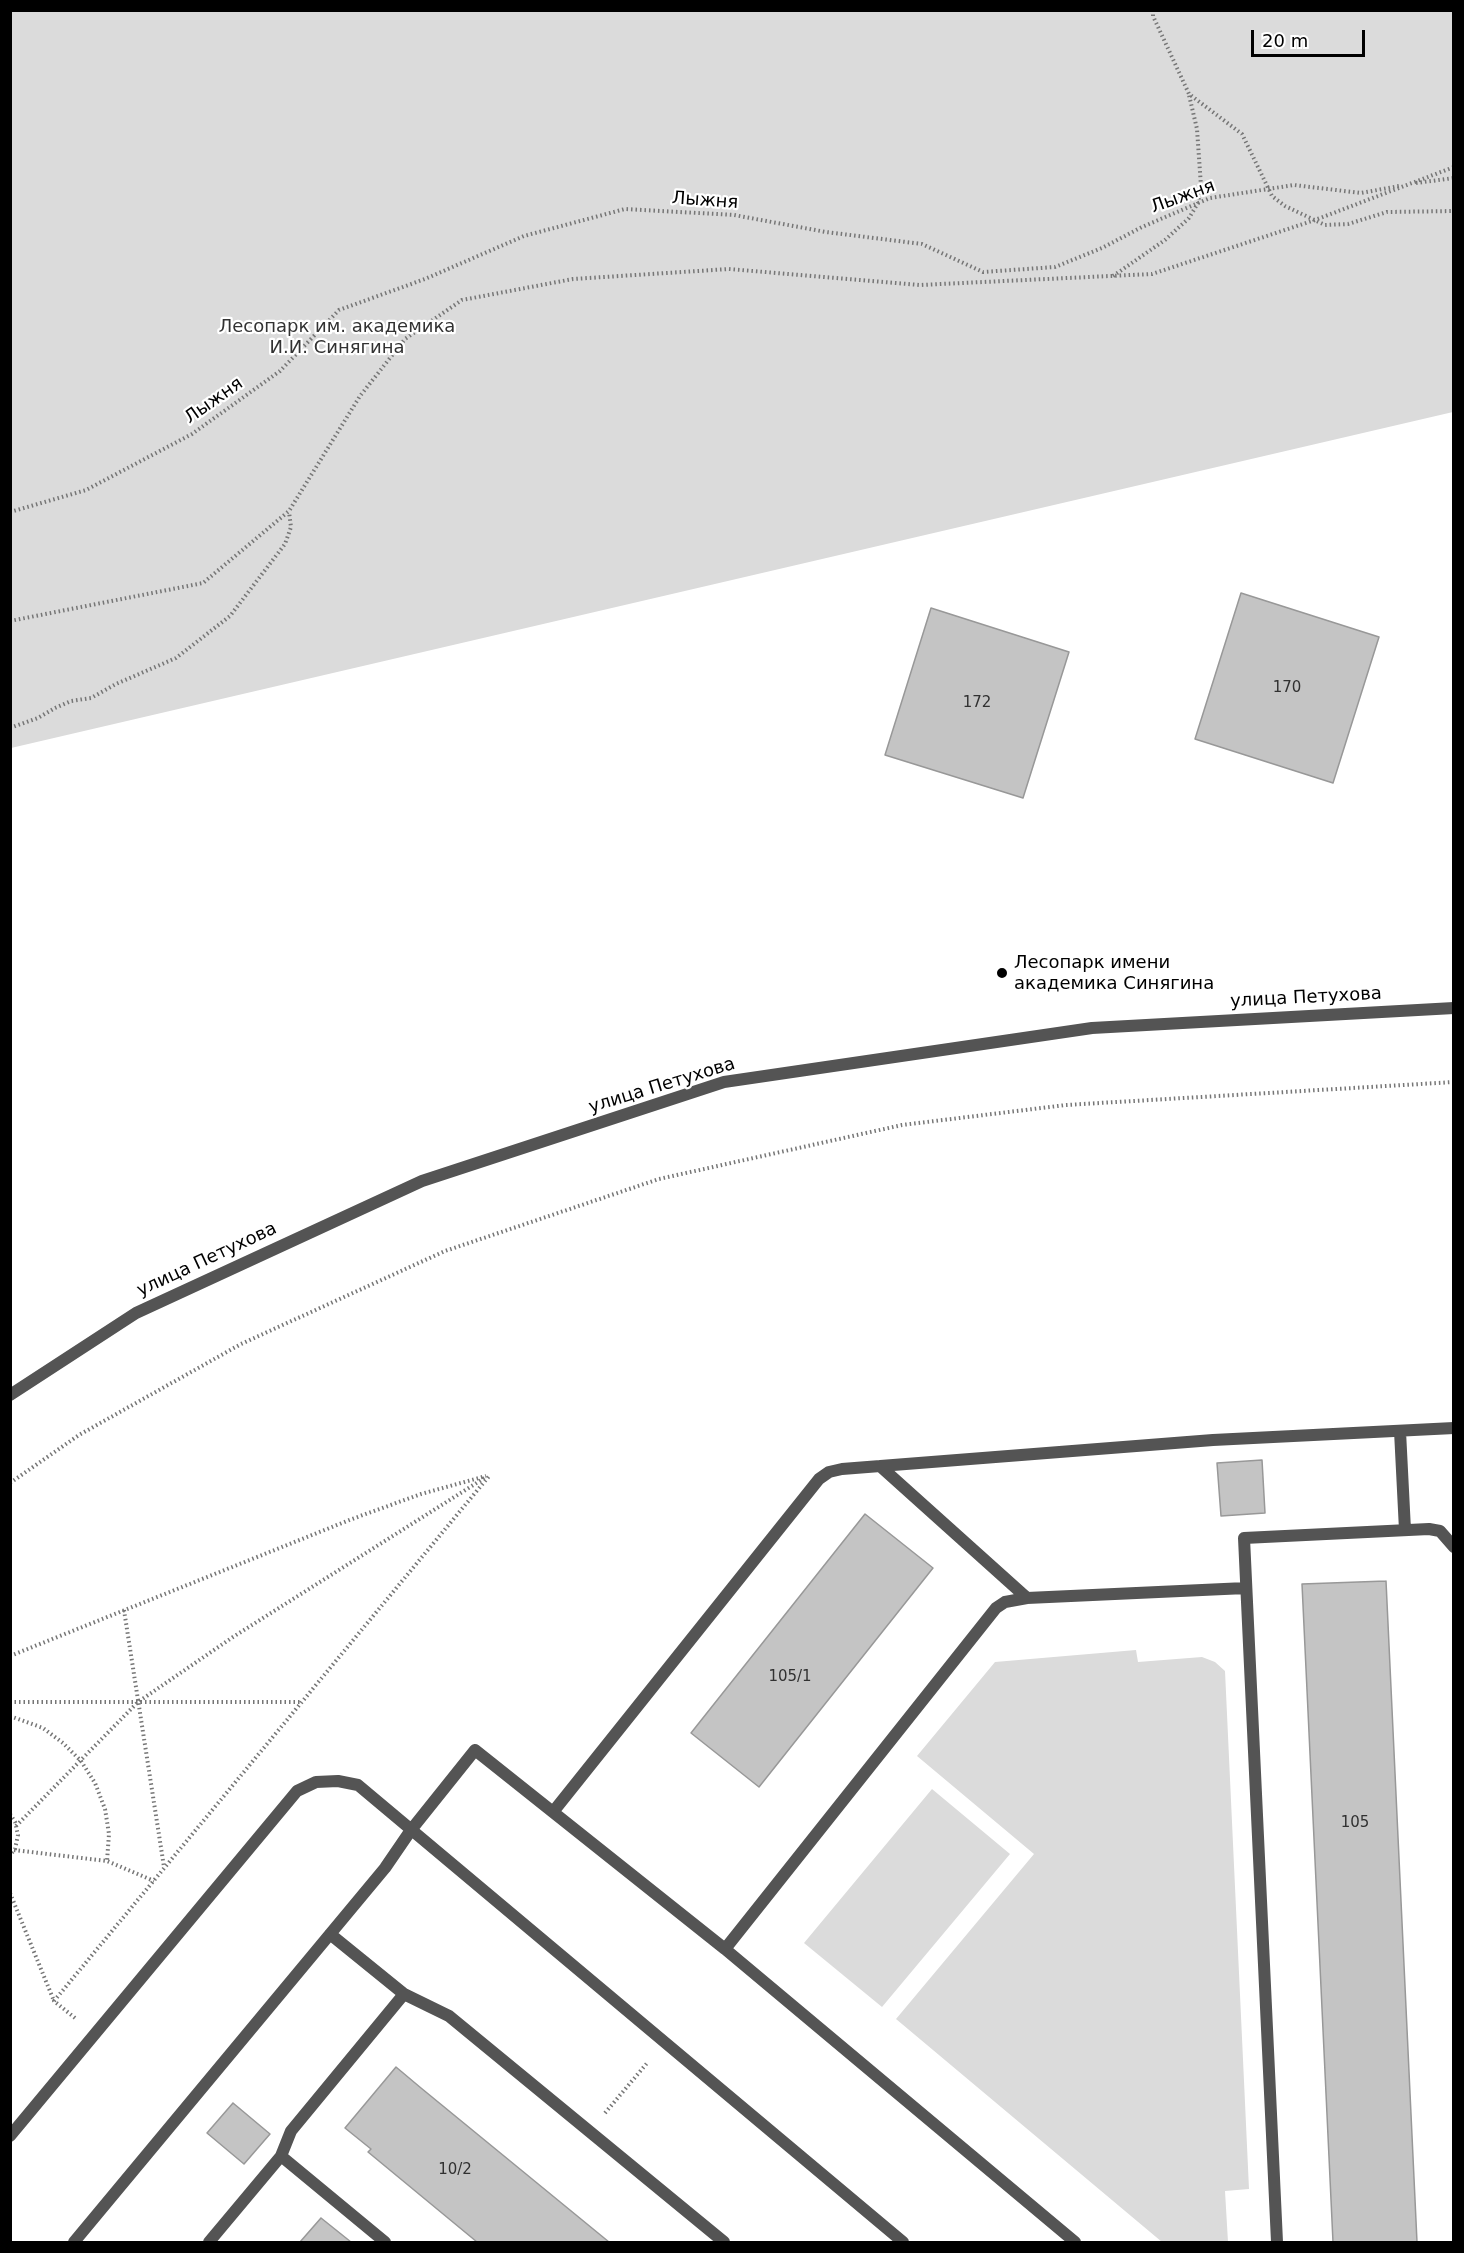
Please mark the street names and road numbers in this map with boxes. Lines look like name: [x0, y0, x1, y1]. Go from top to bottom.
street label: Лыжня: [1148, 175, 1218, 219]
street label: Лыжня: [671, 188, 739, 214]
street label: Лыжня: [181, 373, 247, 429]
street label: улица Петухова: [1230, 983, 1382, 1013]
street label: улица Петухова: [586, 1053, 738, 1119]
street label: улица Петухова: [134, 1218, 280, 1302]

